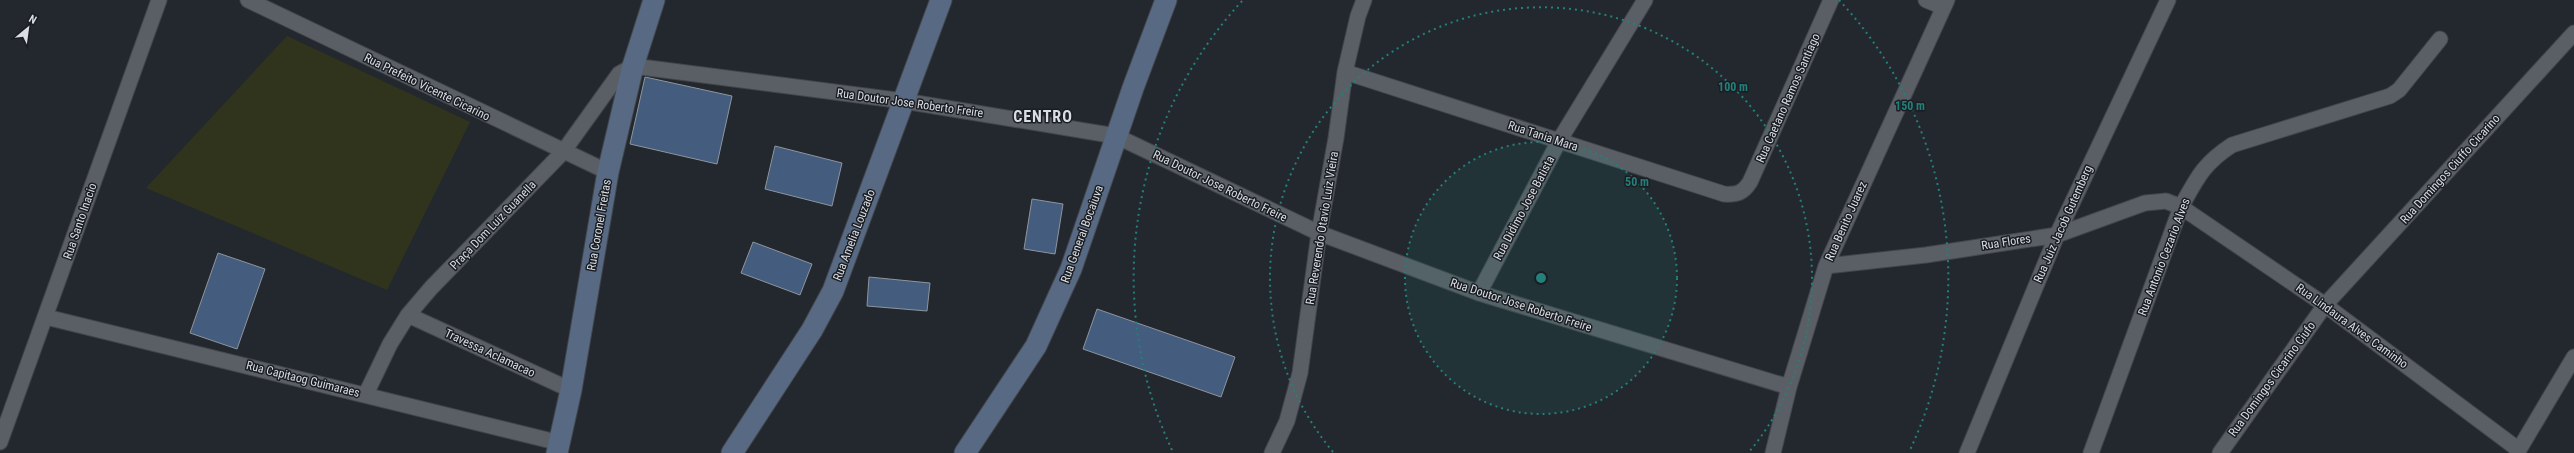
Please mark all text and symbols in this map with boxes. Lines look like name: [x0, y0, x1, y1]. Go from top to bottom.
north arrow: [8, 8, 48, 48]
text: N: [27, 12, 39, 27]
street label: Rua Caetano Ramos Santiago: [1753, 31, 1823, 165]
street label: Rua Prefeito Vicente Cicarino: [362, 50, 492, 124]
text: 100 m: [1718, 80, 1748, 94]
street label: Rua Doutor Jose Roberto Freire: [836, 86, 984, 120]
text: 150 m: [1895, 99, 1925, 113]
district label: CENTRO: [1013, 107, 1073, 126]
street label: Rua Domingos Ciuffo Cicarino: [2397, 112, 2503, 226]
street label: Rua Tania Mara: [1506, 118, 1580, 154]
street label: Rua Doutor Jose Roberto Freire: [1151, 147, 1290, 225]
street label: Rua Reverendo Otavio Luiz Vieira: [1303, 150, 1341, 306]
street label: Rua Didimo Jose Batista: [1491, 153, 1557, 262]
street label: Rua Juiz Jacob Gutemberg: [2031, 163, 2095, 285]
text: 50 m: [1625, 175, 1649, 189]
street label: Praça Dom Luiz Guanella: [447, 178, 539, 272]
street label: Rua Coronel Freitas: [584, 178, 614, 272]
street label: Rua Benito Juarez: [1822, 179, 1870, 263]
street label: Rua Santo Inacio: [60, 181, 100, 261]
street label: Rua General Bocaiuva: [1058, 183, 1106, 285]
street label: Rua Amelia Louzado: [830, 187, 878, 283]
street label: Rua Antonio Cezario Alves: [2135, 196, 2193, 318]
street label: Rua Flores: [1980, 231, 2032, 253]
centre of rings: [1534, 271, 1548, 285]
street label: Rua Doutor Jose Roberto Freire: [1449, 276, 1594, 335]
street label: Rua Lindaura Alves Caminho: [2293, 281, 2411, 371]
street label: Rua Domingos Cicarino Ciufo: [2226, 319, 2318, 439]
street label: Travessa Aclamacao: [443, 326, 537, 380]
street label: Rua Capitaog Guimaraes: [245, 358, 361, 400]

